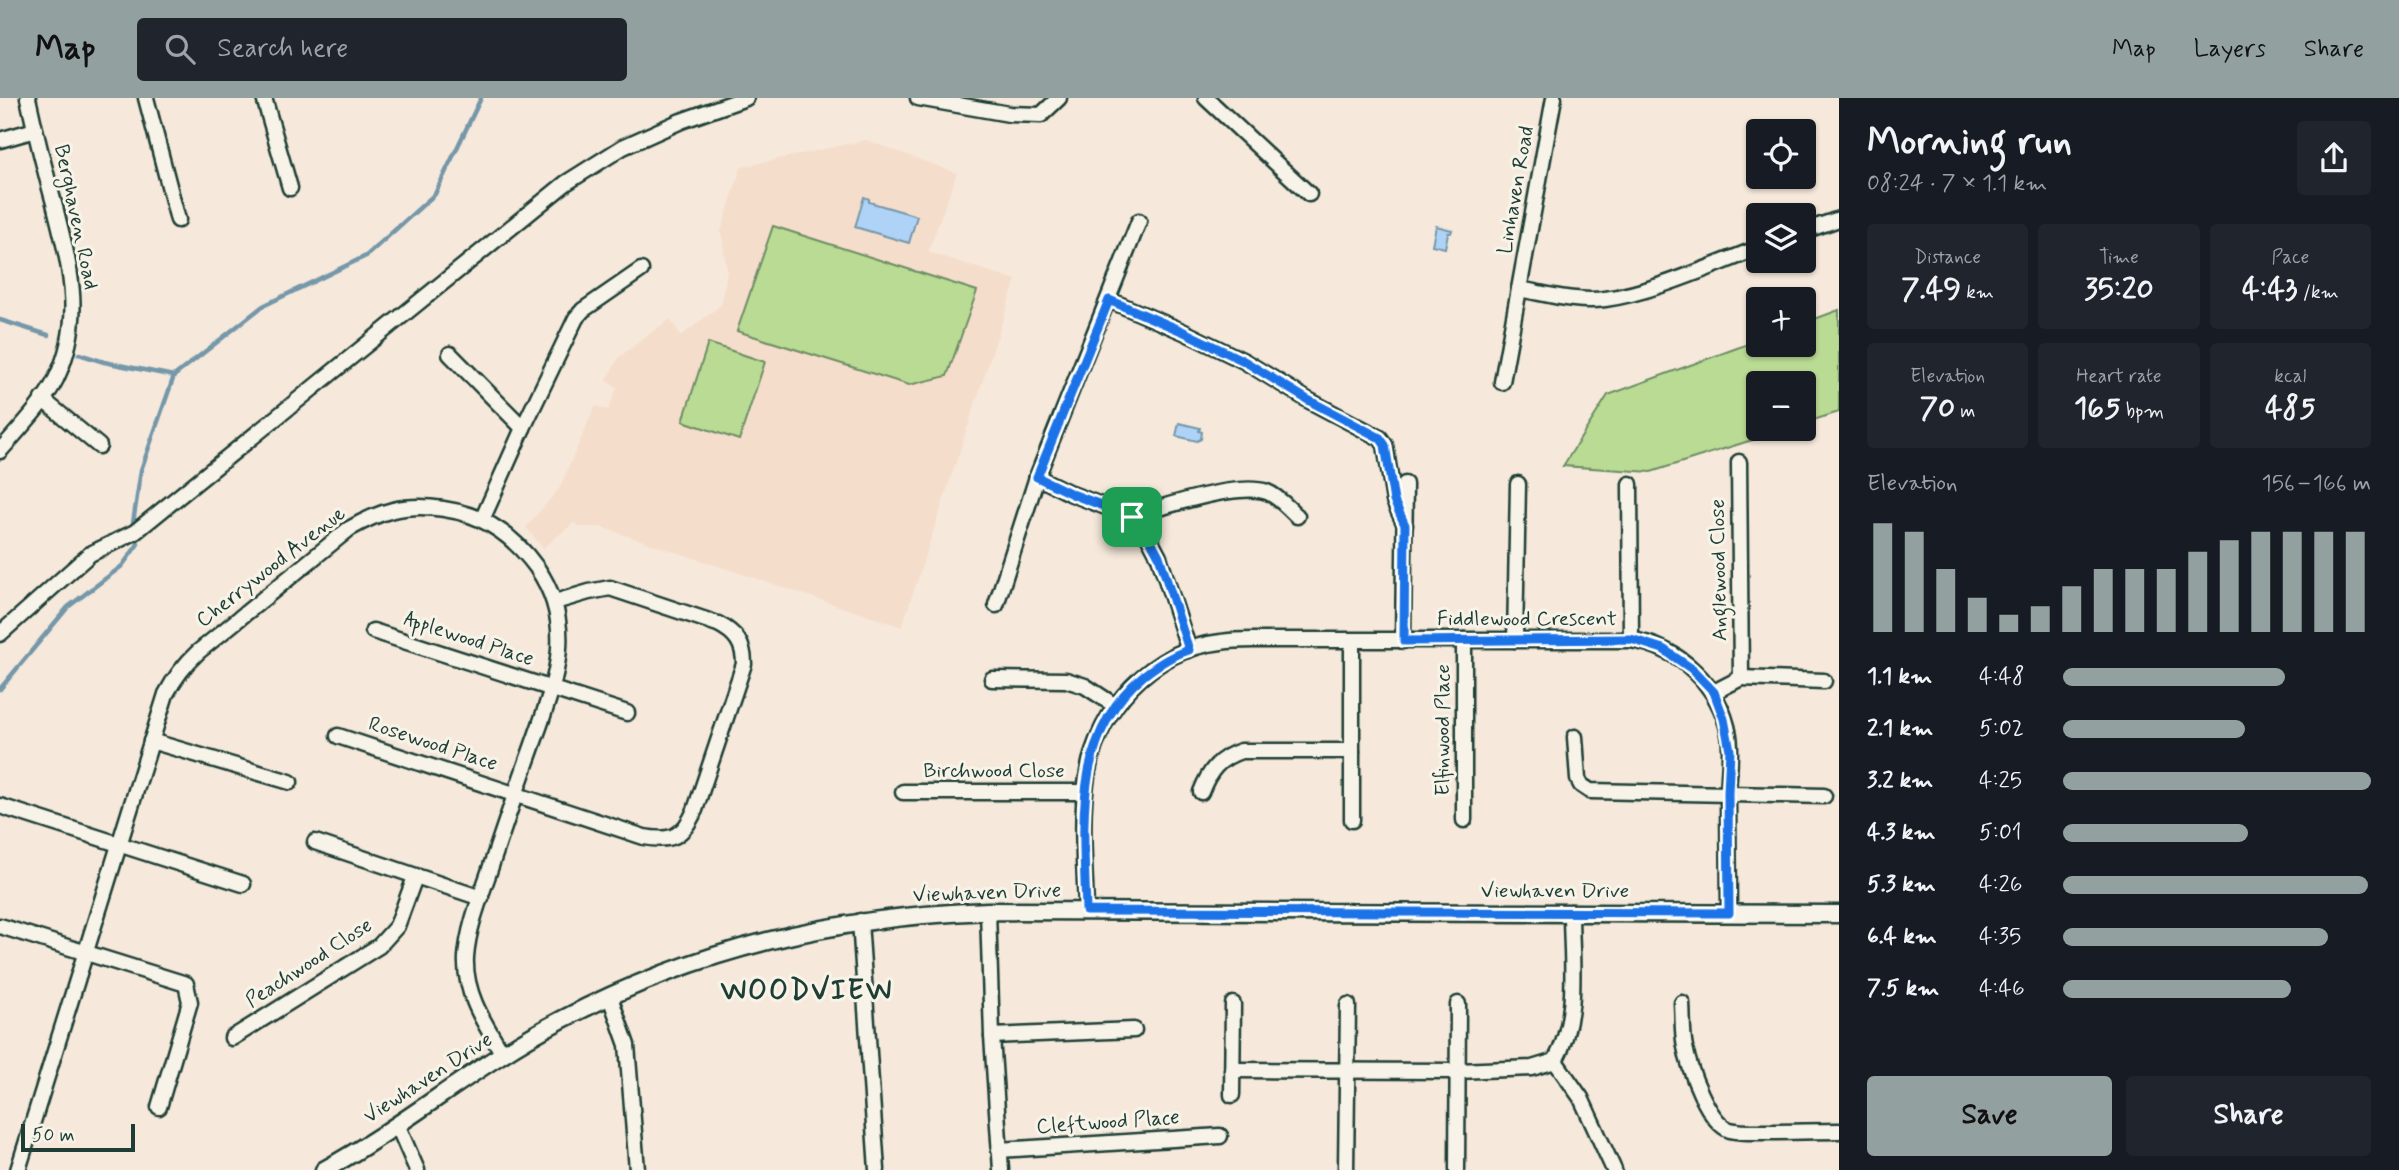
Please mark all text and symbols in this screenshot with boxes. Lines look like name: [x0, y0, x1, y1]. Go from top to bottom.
search box: [137, 18, 627, 81]
text: Map: [35, 27, 95, 71]
icon: search: [161, 30, 199, 68]
text: Search here: [217, 32, 348, 66]
text: Map: [2112, 34, 2156, 65]
text: Layers: [2194, 34, 2266, 65]
text: Share: [2304, 34, 2364, 65]
text: Morning run: [1867, 118, 2072, 167]
map controls: [1746, 119, 1816, 441]
button: locate: [1746, 119, 1816, 189]
button: share: [2297, 121, 2371, 195]
street label: Linhaven Road: [1491, 124, 1541, 256]
street label: Berghaven Road: [46, 142, 105, 292]
text: 08:24 · 7 × 1.1 km: [1867, 169, 2047, 199]
button: layers: [1746, 203, 1816, 273]
text: Distance: [1914, 245, 1981, 270]
text: Time: [2099, 245, 2139, 270]
text: Pace: [2271, 245, 2309, 270]
text: 7.49: [1901, 270, 1961, 309]
text: 35:20: [2084, 270, 2154, 309]
text: 4:43: [2242, 270, 2298, 309]
text: km: [1961, 280, 1994, 305]
text: /km: [2298, 280, 2339, 305]
button: +: [1746, 287, 1816, 357]
text: Elevation: [1910, 364, 1985, 389]
text: Heart rate: [2076, 364, 2162, 389]
text: kcal: [2274, 364, 2306, 389]
button: −: [1746, 371, 1816, 441]
text: 70: [1920, 389, 1955, 428]
text: 165: [2074, 389, 2121, 428]
text: 485: [2265, 389, 2316, 428]
text: m: [1955, 399, 1975, 424]
text: bpm: [2121, 399, 2164, 424]
text: Elevation: [1867, 469, 1958, 499]
text: 156–166 m: [2262, 469, 2371, 499]
pin: [1102, 487, 1162, 547]
icon: arrive: [1113, 498, 1151, 536]
street label: Anglewood Close: [1704, 499, 1736, 641]
street label: Cherrywood Avenue: [191, 500, 352, 634]
street label: Applewood Place: [400, 605, 538, 674]
street label: Fiddlewood Crescent: [1437, 605, 1617, 633]
text: 1.1 km: [1867, 662, 1932, 692]
text: 4:48: [1979, 662, 2025, 692]
street label: Elfinwood Place: [1429, 664, 1457, 796]
street label: Rosewood Place: [365, 710, 501, 778]
text: 2.1 km: [1867, 714, 1933, 744]
text: 5:02: [1979, 714, 2024, 744]
street label: Birchwood Close: [923, 757, 1065, 785]
text: 3.2 km: [1867, 766, 1933, 796]
text: 4:25: [1979, 766, 2022, 796]
text: 4.3 km: [1867, 818, 1935, 848]
text: 5:01: [1979, 818, 2022, 848]
text: 5.3 km: [1867, 870, 1936, 900]
text: 4:26: [1979, 870, 2023, 900]
street label: Viewhaven Drive: [912, 876, 1062, 910]
street label: Viewhaven Drive: [1481, 877, 1629, 905]
street label: Peachwood Close: [240, 911, 378, 1015]
text: 6.4 km: [1867, 922, 1937, 952]
text: 4:35: [1979, 922, 2021, 952]
district label: WOODVIEW: [721, 973, 893, 1010]
text: 7.5 km: [1867, 974, 1939, 1004]
text: 4:46: [1979, 974, 2025, 1004]
street label: Viewhaven Drive: [358, 1026, 498, 1130]
button: Save: [1867, 1076, 2112, 1156]
button: Share: [2126, 1076, 2371, 1156]
street label: Cleftwood Place: [1035, 1103, 1181, 1141]
scale bar: [21, 1121, 135, 1153]
text: 50 m: [32, 1123, 75, 1148]

